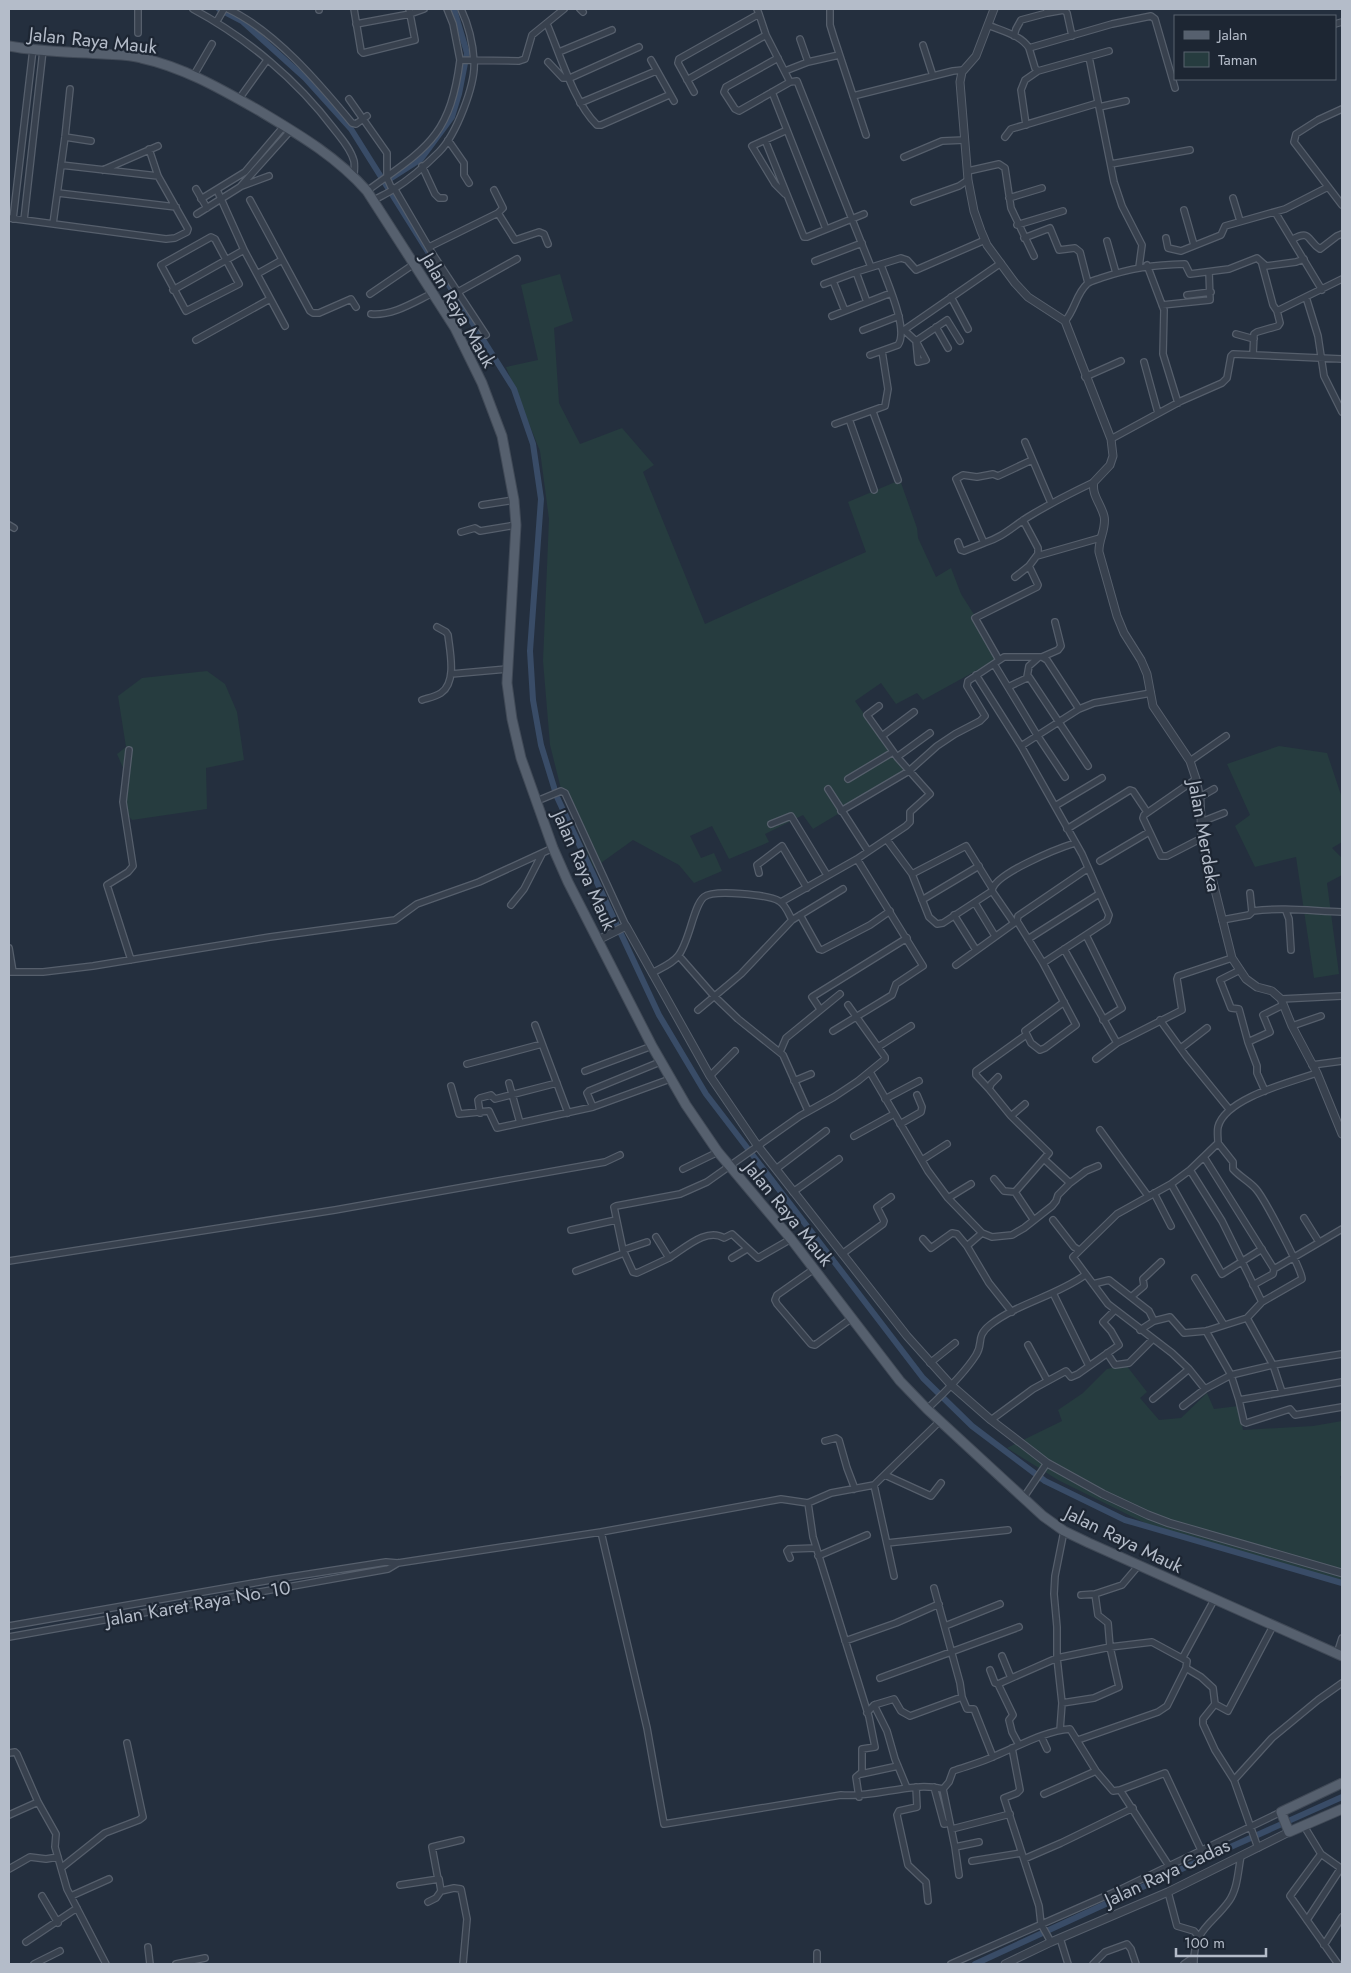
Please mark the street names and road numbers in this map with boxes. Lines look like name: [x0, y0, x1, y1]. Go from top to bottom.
street label: Jalan Raya Mauk: [25, 20, 159, 61]
street label: Jalan Raya Mauk: [413, 245, 503, 373]
street label: Jalan Merdeka: [1181, 775, 1228, 894]
street label: Jalan Raya Mauk: [545, 803, 623, 935]
street label: Jalan Raya Mauk: [736, 1153, 840, 1272]
street label: Jalan Raya Mauk: [1057, 1498, 1188, 1580]
street label: Jalan Karet Raya No. 10: [101, 1574, 293, 1634]
street label: Jalan Raya Cadas: [1097, 1831, 1235, 1915]

